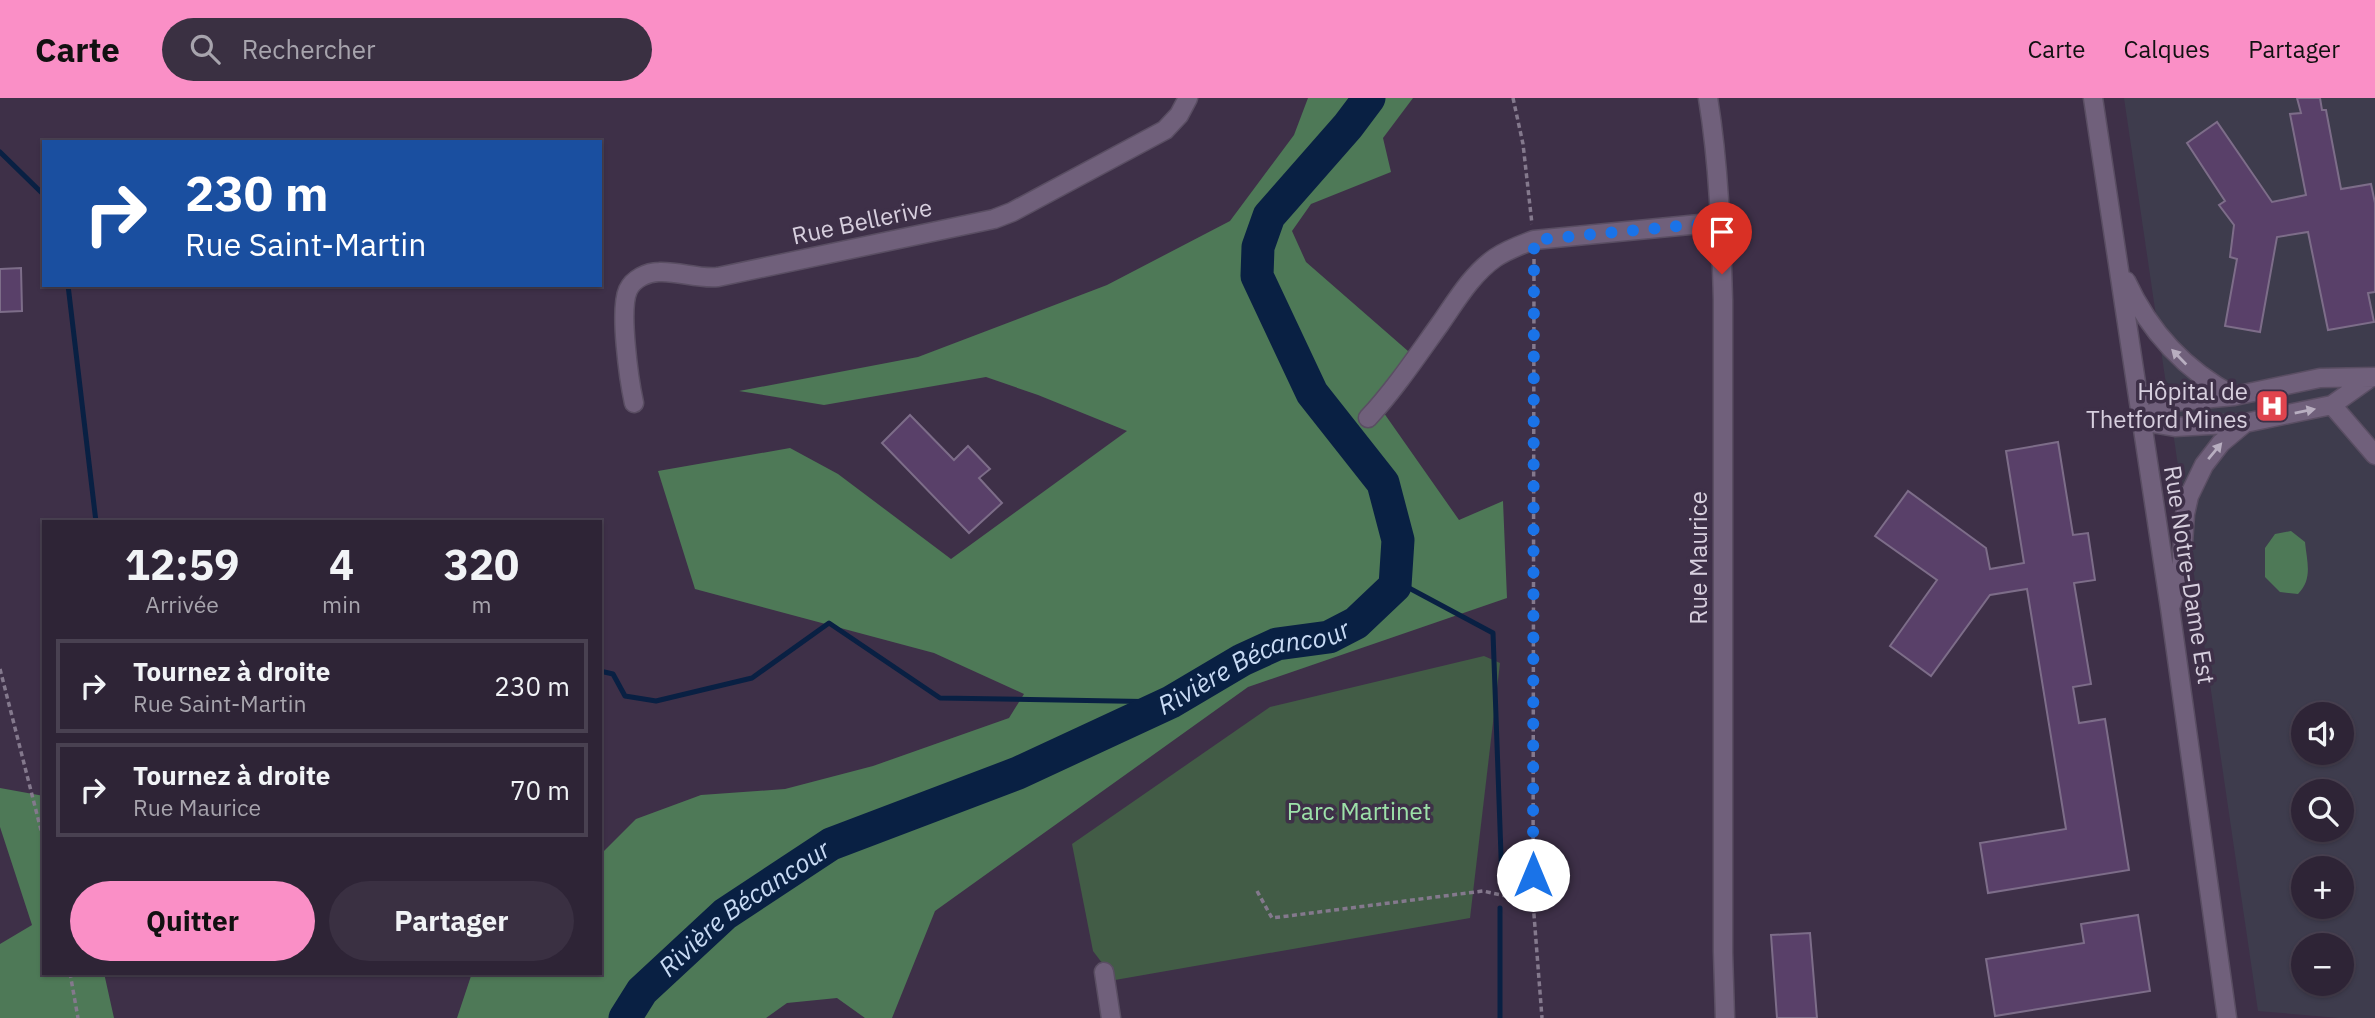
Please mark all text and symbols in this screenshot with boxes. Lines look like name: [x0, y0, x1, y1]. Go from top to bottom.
search box: [162, 18, 652, 81]
text: Carte: [35, 28, 120, 71]
icon: search: [186, 30, 224, 68]
text: Rechercher: [242, 32, 376, 66]
text: Carte: [2027, 33, 2086, 65]
text: Calques: [2124, 33, 2210, 65]
text: Partager: [2248, 33, 2340, 65]
text: 230 m: [185, 161, 329, 224]
icon: right: [70, 168, 161, 259]
street label: Rue Bellerive: [789, 191, 935, 251]
pin: [1692, 202, 1752, 274]
icon: arrive: [1703, 213, 1741, 251]
text: Rue Saint-Martin: [185, 223, 426, 265]
one-way arrow: [2170, 348, 2187, 365]
place label: Hôpital de Thetford Mines: [2086, 375, 2248, 435]
hospital icon: Hôpital de Thetford Mines: [2253, 387, 2291, 425]
one-way arrow: [2294, 405, 2316, 416]
one-way arrow: [2207, 443, 2222, 461]
street label: Rue Notre-Dame Est: [2157, 463, 2223, 686]
street label: Rue Maurice: [1682, 491, 1714, 625]
text: 12:59: [125, 537, 239, 592]
text: 4: [329, 537, 354, 592]
text: 320: [444, 537, 519, 592]
text: Arrivée: [145, 589, 219, 619]
text: min: [322, 589, 361, 619]
text: m: [471, 589, 492, 619]
water label: Rivière Bécancour: [1152, 610, 1357, 722]
text: Tournez à droite: [133, 654, 330, 688]
icon: right: [74, 667, 112, 705]
text: 230 m: [494, 669, 570, 703]
text: Rue Saint-Martin: [133, 688, 306, 718]
map controls: [2291, 702, 2354, 996]
button: sound: [2291, 702, 2354, 765]
text: Tournez à droite: [133, 758, 330, 792]
icon: right: [74, 771, 112, 809]
text: 70 m: [510, 773, 570, 807]
button: search: [2291, 779, 2354, 842]
text: Rue Maurice: [133, 792, 261, 822]
park label: Parc Martinet: [1287, 795, 1431, 827]
water label: Rivière Bécancour: [651, 831, 837, 983]
position arrow: [1496, 838, 1570, 912]
button: +: [2291, 856, 2354, 919]
button: Quitter: [70, 881, 315, 961]
button: Partager: [329, 881, 574, 961]
button: −: [2291, 933, 2354, 996]

